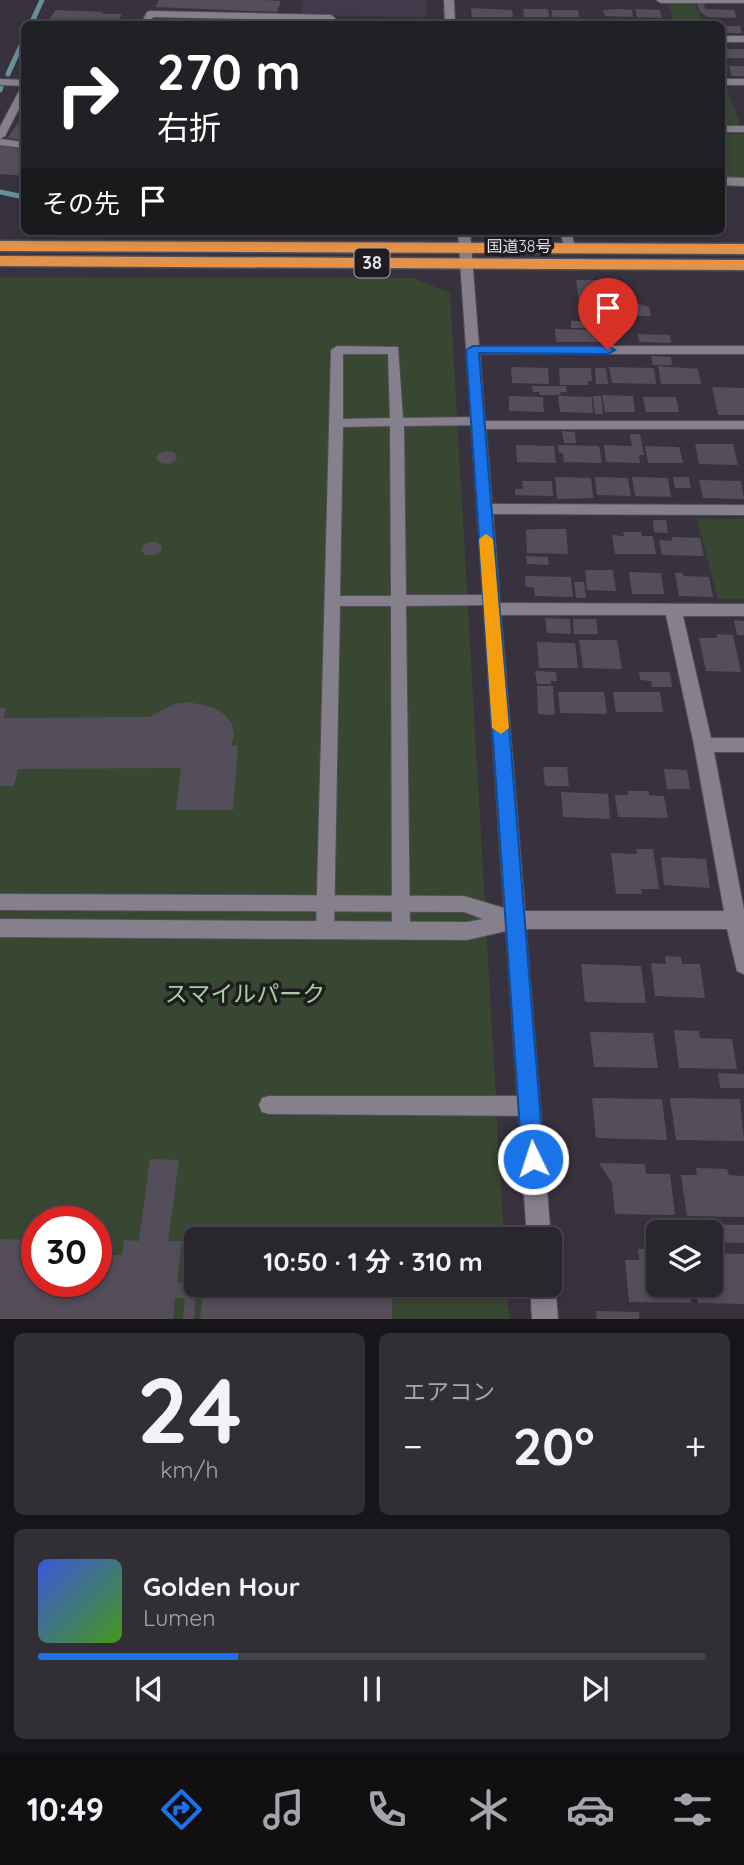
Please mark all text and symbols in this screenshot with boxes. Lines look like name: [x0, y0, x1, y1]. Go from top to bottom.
text: 270 m: [157, 41, 301, 102]
icon: right: [42, 49, 133, 140]
text: 右折: [157, 107, 221, 147]
icon: arrive: [134, 182, 172, 220]
text: その先: [42, 187, 120, 220]
street label: 国道38号: [486, 236, 552, 256]
road number: 38: [354, 248, 390, 278]
pin: [578, 278, 638, 350]
icon: arrive: [589, 289, 627, 327]
park label: スマイルパーク: [165, 979, 325, 1008]
position arrow: [496, 1122, 570, 1196]
speed limit sign: 30: [21, 1206, 112, 1297]
map controls: [646, 1220, 723, 1297]
button: layers: [646, 1220, 723, 1297]
text: 10:50 · 1 分 · 310 m: [263, 1245, 483, 1278]
text: 24: [137, 1352, 242, 1466]
text: エアコン: [403, 1377, 495, 1406]
text: 20°: [513, 1413, 595, 1478]
text: −: [403, 1422, 423, 1470]
text: +: [685, 1422, 706, 1470]
text: km/h: [160, 1455, 219, 1484]
text: Golden Hour: [143, 1570, 300, 1603]
text: Lumen: [143, 1603, 216, 1632]
icon: previous: [130, 1670, 168, 1708]
icon: pause: [353, 1670, 391, 1708]
icon: next: [576, 1670, 614, 1708]
icon: directions: [157, 1785, 206, 1834]
icon: music: [259, 1785, 308, 1834]
icon: phone: [362, 1785, 411, 1834]
icon: climate: [464, 1785, 513, 1834]
icon: car: [566, 1785, 615, 1834]
icon: filters: [668, 1785, 717, 1834]
text: 10:49: [27, 1789, 104, 1829]

